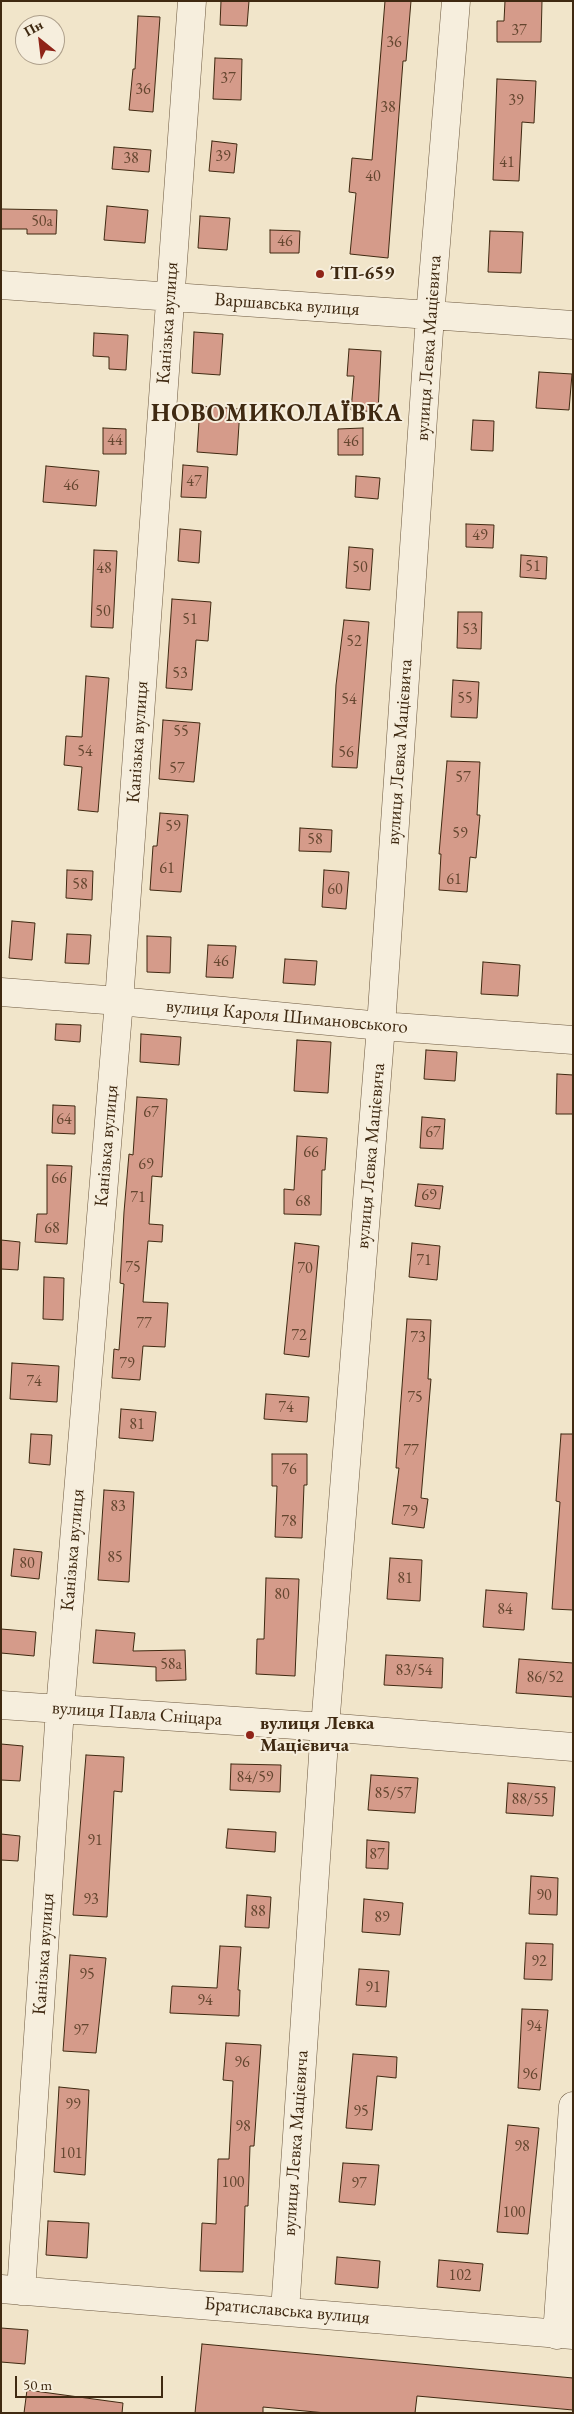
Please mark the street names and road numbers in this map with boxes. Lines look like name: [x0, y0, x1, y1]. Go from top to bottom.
street label: вулиця Левка Мацієвича: [411, 254, 447, 442]
street label: Канізька вулиця: [152, 261, 184, 385]
street label: Варшавська вулиця: [214, 289, 360, 321]
street label: вулиця Левка Мацієвича: [382, 658, 418, 846]
street label: Канізька вулиця: [122, 680, 154, 804]
street label: вулиця Кароля Шимановського: [165, 995, 409, 1039]
street label: вулиця Левка Мацієвича: [352, 1062, 390, 1250]
street label: Канізька вулиця: [90, 1084, 124, 1208]
street label: Канізька вулиця: [56, 1488, 90, 1612]
street label: вулиця Павла Сніцара: [51, 1697, 223, 1731]
street label: Канізька вулиця: [28, 1892, 60, 2016]
street label: вулиця Левка Мацієвича: [278, 2049, 314, 2237]
street label: Братиславська вулиця: [203, 2292, 371, 2330]

